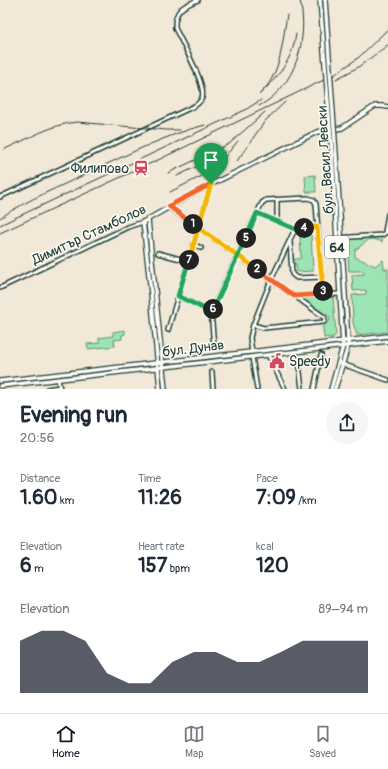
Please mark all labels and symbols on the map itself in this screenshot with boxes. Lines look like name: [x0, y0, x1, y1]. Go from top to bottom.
street label: бул. Васил Левски: [313, 105, 338, 215]
pin: [194, 143, 228, 184]
station icon: Филипово: [132, 159, 150, 177]
place label: Филипово: [71, 160, 129, 177]
street label: Димитър Стамболов: [28, 200, 149, 269]
pin: 1: [183, 214, 203, 234]
pin: 4: [294, 218, 314, 238]
pin: 5: [236, 228, 256, 248]
road number: 64: [325, 236, 349, 258]
pin: 7: [179, 250, 199, 270]
pin: 2: [247, 259, 267, 279]
pin: 3: [313, 281, 333, 301]
pin: 6: [203, 299, 223, 319]
street label: бул. Дунав: [161, 336, 225, 361]
public building icon: Speedy: [268, 352, 286, 370]
place label: Speedy: [289, 353, 330, 370]

